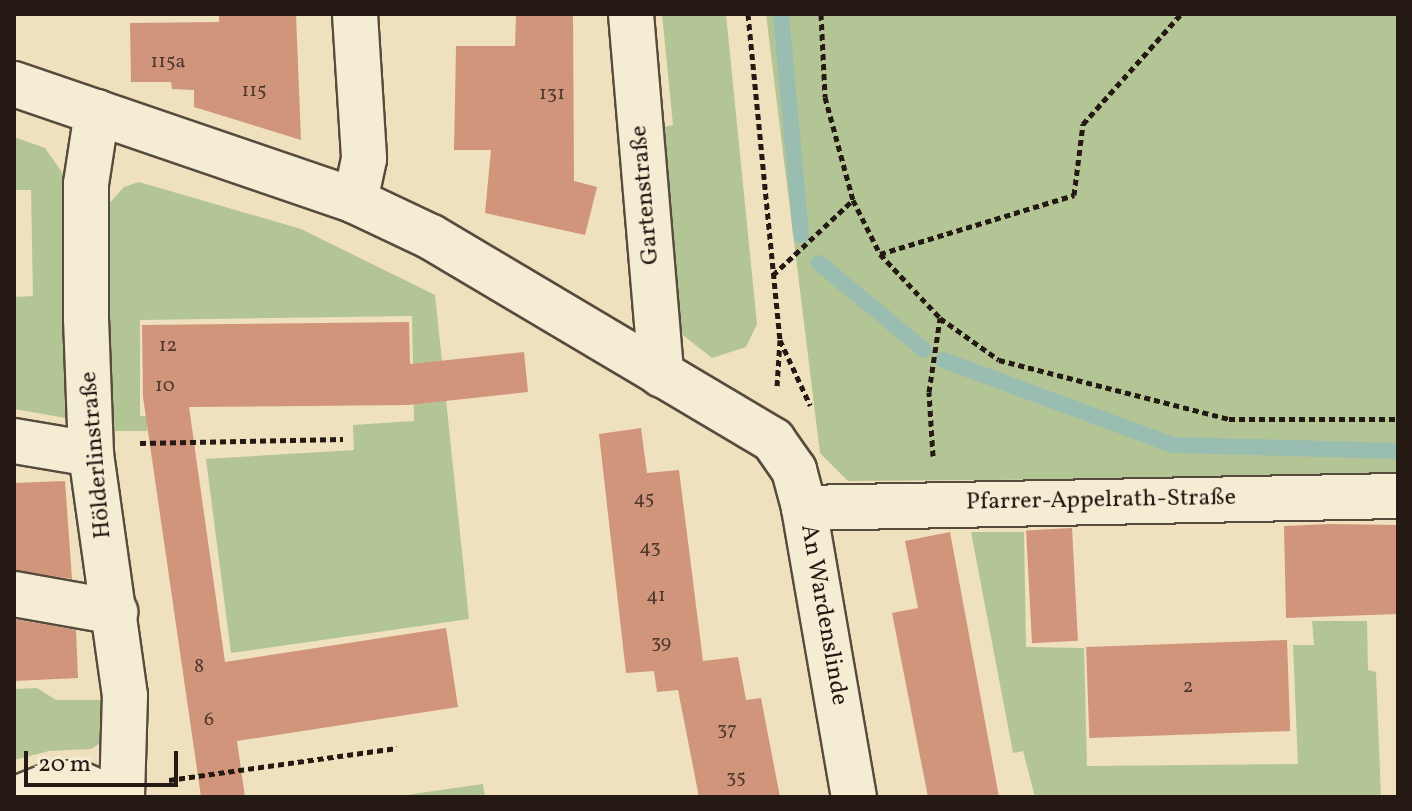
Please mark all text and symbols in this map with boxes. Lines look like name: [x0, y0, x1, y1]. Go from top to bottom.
house number: 115a: [150, 50, 186, 74]
house number: 115: [241, 79, 267, 103]
house number: 131: [539, 82, 565, 106]
street label: Gartenstraße: [626, 124, 666, 266]
house number: 12: [159, 334, 177, 358]
street label: Hölderlinstraße: [75, 370, 119, 540]
house number: 10: [155, 374, 175, 398]
street label: Pfarrer-Appelrath-Straße: [966, 484, 1236, 518]
house number: 45: [634, 487, 654, 511]
street label: An Wardenslinde: [793, 522, 853, 708]
house number: 43: [639, 536, 661, 560]
house number: 41: [646, 584, 666, 608]
house number: 39: [651, 631, 671, 655]
house number: 8: [194, 655, 204, 679]
house number: 2: [1183, 675, 1193, 699]
house number: 6: [204, 708, 214, 732]
house number: 37: [717, 718, 737, 742]
scale bar: [28, 735, 182, 785]
text: 20 m: [38, 748, 91, 782]
house number: 35: [726, 766, 746, 790]

